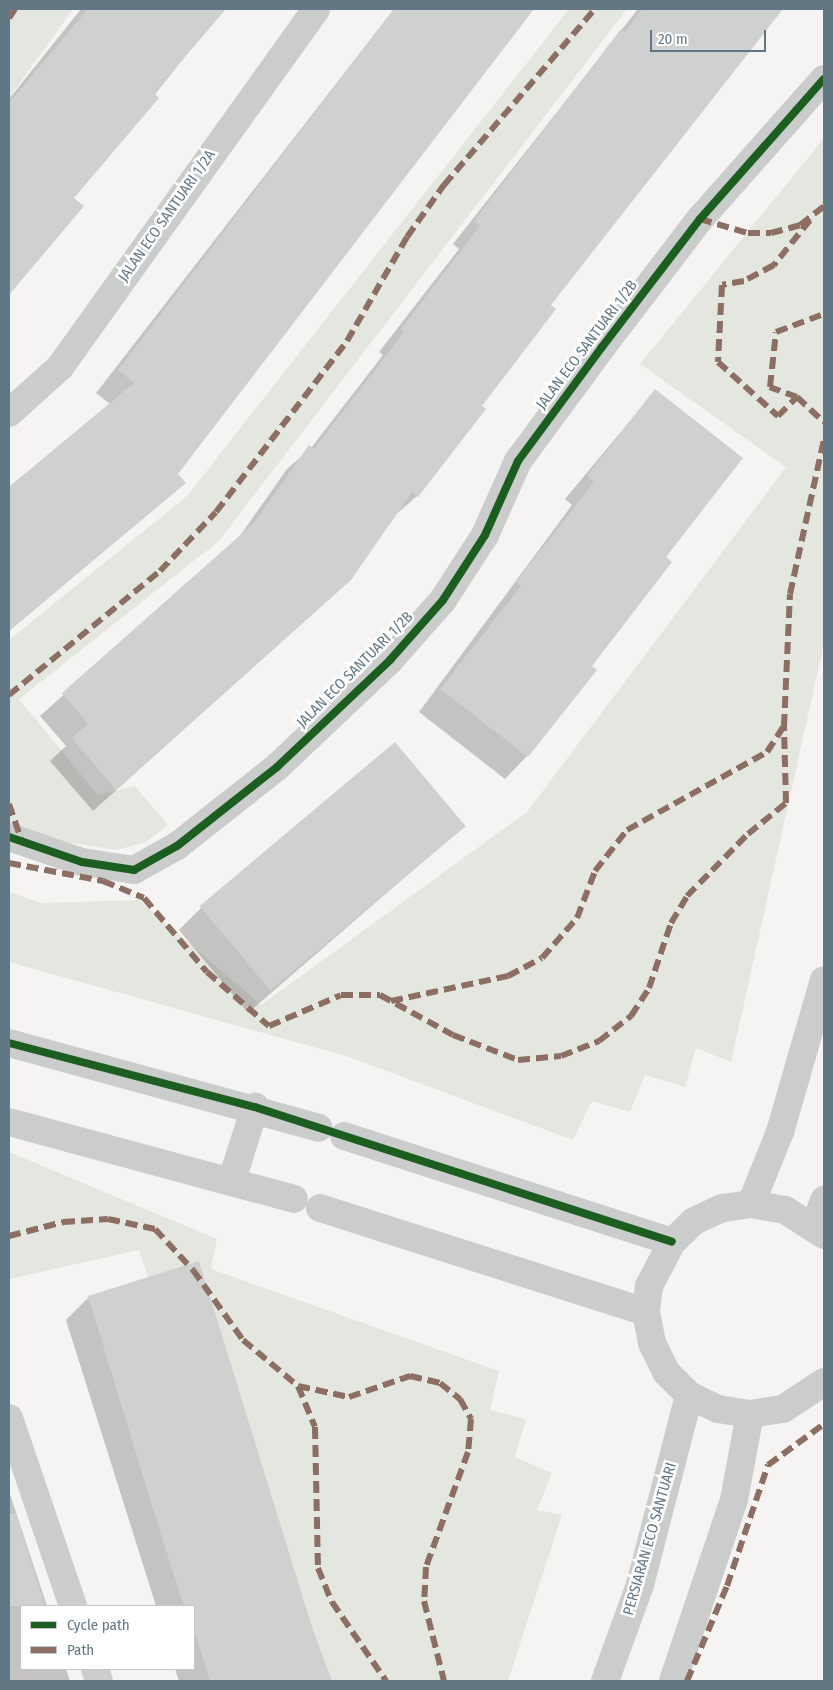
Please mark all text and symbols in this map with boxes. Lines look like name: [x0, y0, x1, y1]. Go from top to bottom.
scale bar: [653, 20, 769, 52]
text: 20 m: [658, 30, 688, 48]
street label: JALAN ECO SANTUARI 1/2A: [115, 147, 219, 285]
street label: JALAN ECO SANTUARI 1/2B: [533, 277, 641, 413]
street label: JALAN ECO SANTUARI 1/2B: [293, 608, 417, 732]
street label: PERSIARAN ECO SANTUARI: [620, 1461, 680, 1617]
legend: [20, 1605, 195, 1670]
text: Cycle path: [67, 1616, 130, 1634]
text: Path: [67, 1641, 94, 1659]

